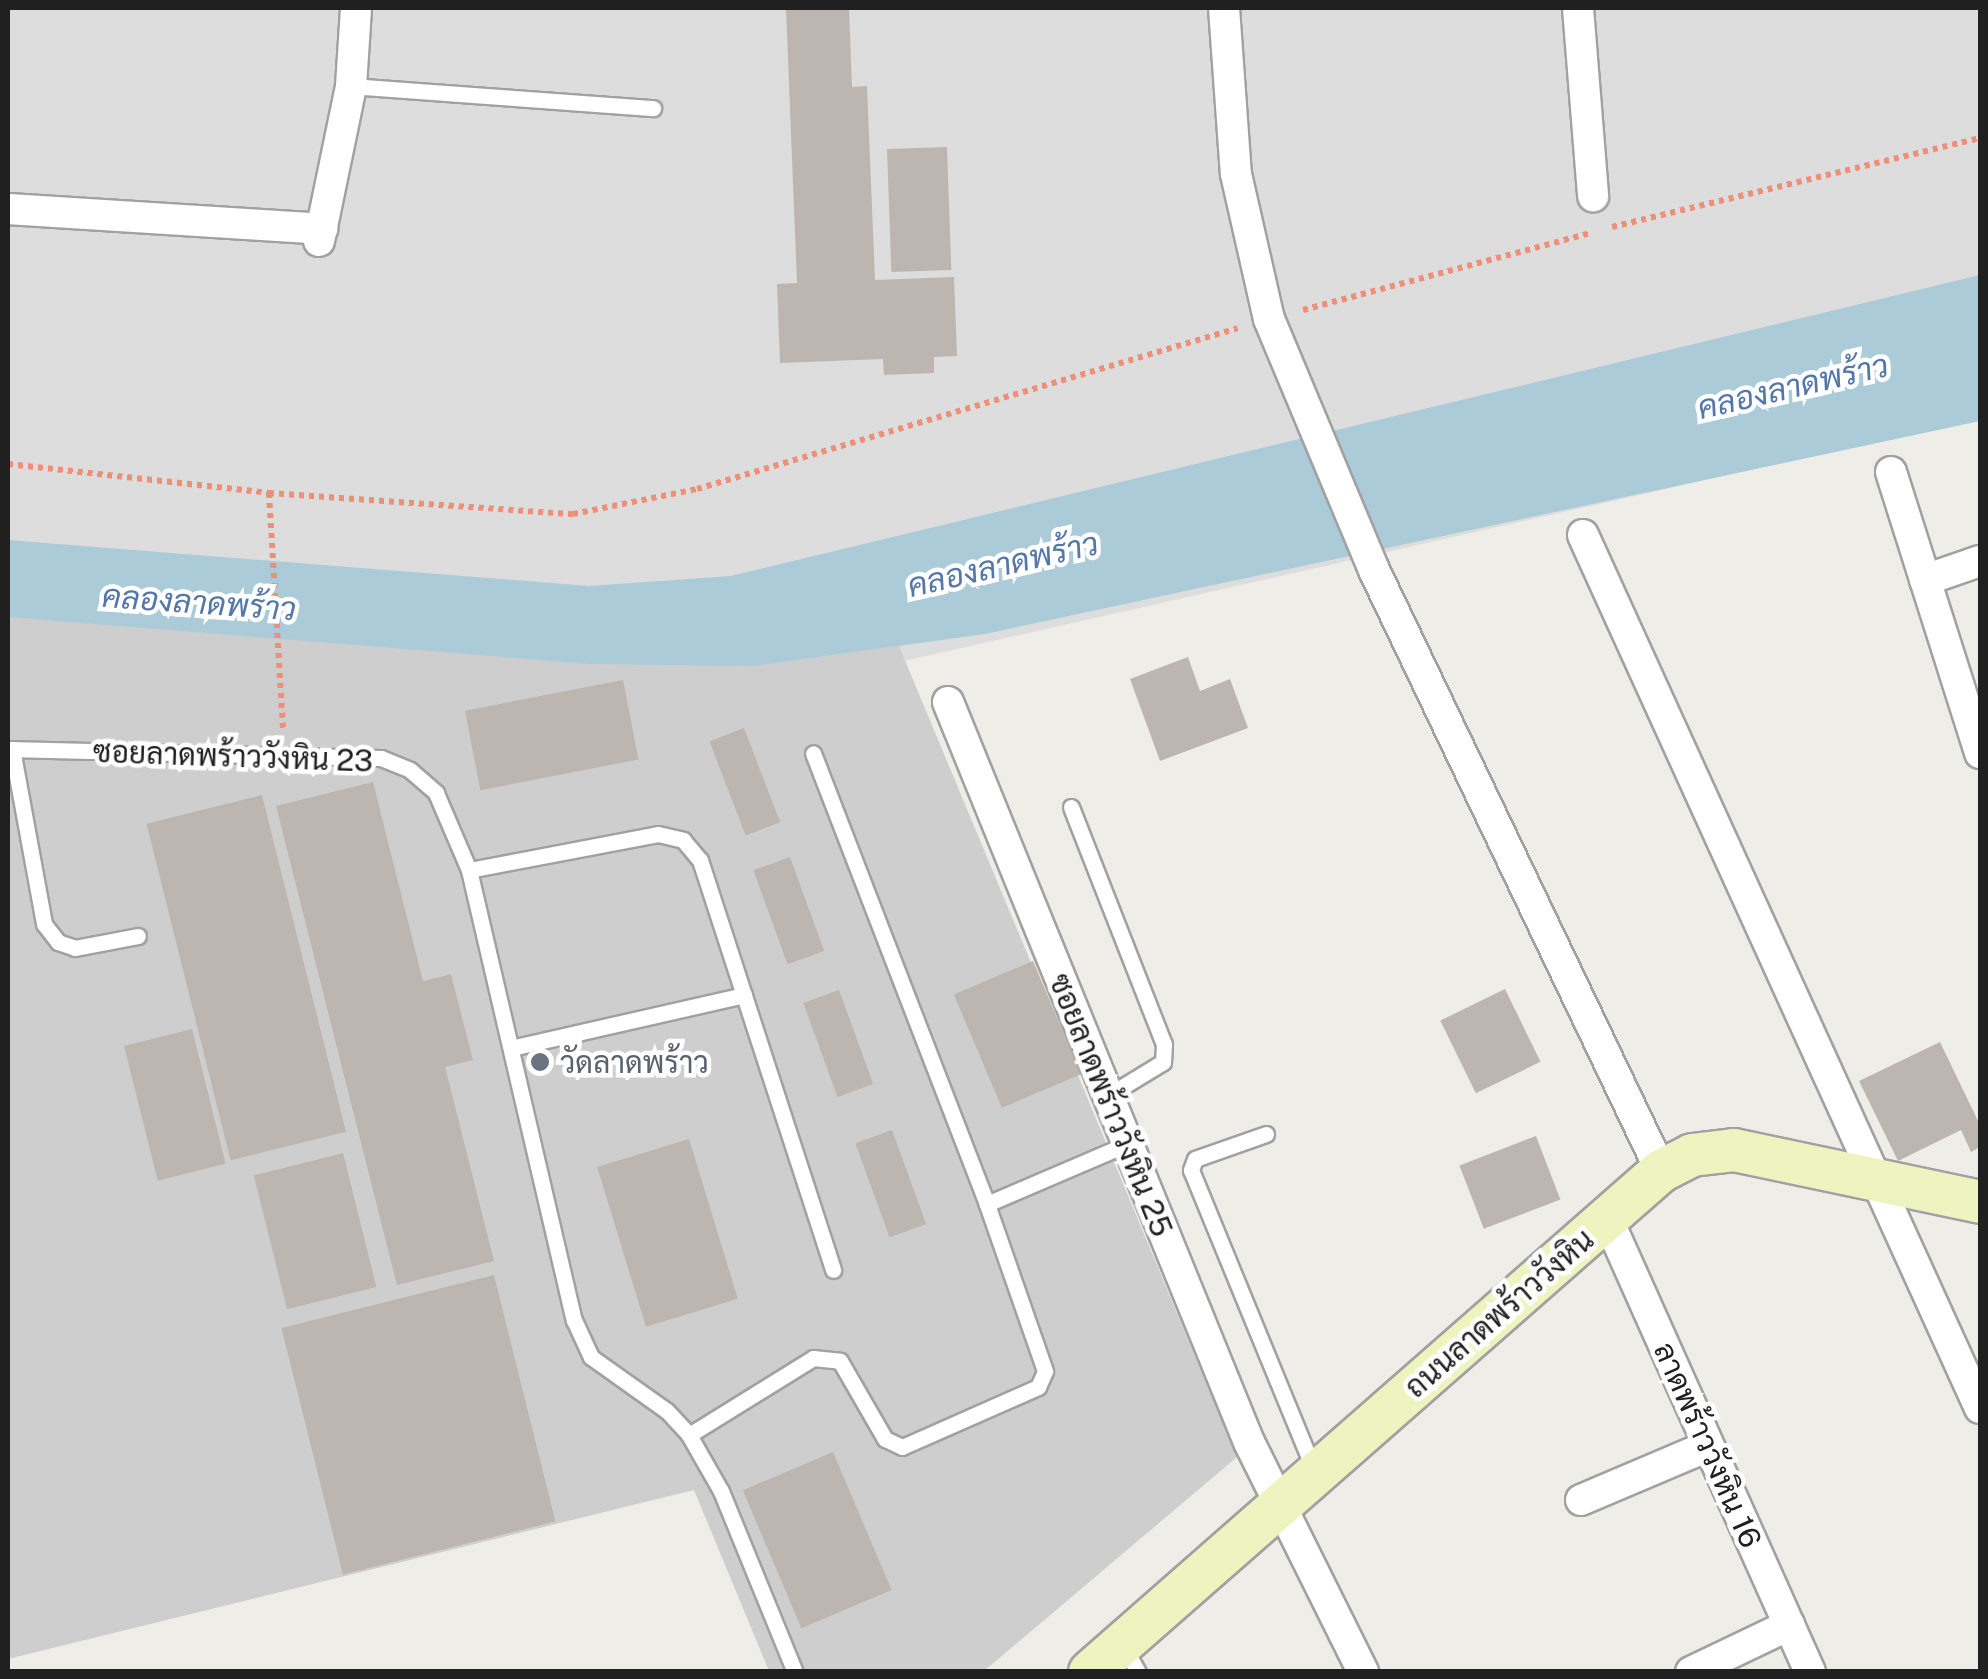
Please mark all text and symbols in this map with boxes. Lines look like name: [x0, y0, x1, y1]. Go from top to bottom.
water label: คลองลาดพร้าว: [1694, 346, 1892, 428]
water label: คลองลาดพร้าว: [904, 524, 1102, 606]
water label: คลองลาดพร้าว: [101, 577, 297, 629]
street label: ซอยลาดพร้าววังหิน 23: [92, 733, 374, 779]
street label: ซอยลาดพร้าววังหิน 25: [1042, 968, 1180, 1242]
place label: วัดลาดพร้าว: [560, 1044, 709, 1080]
marker: วัดลาดพร้าว: [529, 1051, 551, 1073]
street label: ถนนลาดพร้าววังหิน: [1397, 1221, 1601, 1405]
street label: ลาดพร้าววังหิน 16: [1647, 1337, 1769, 1553]

